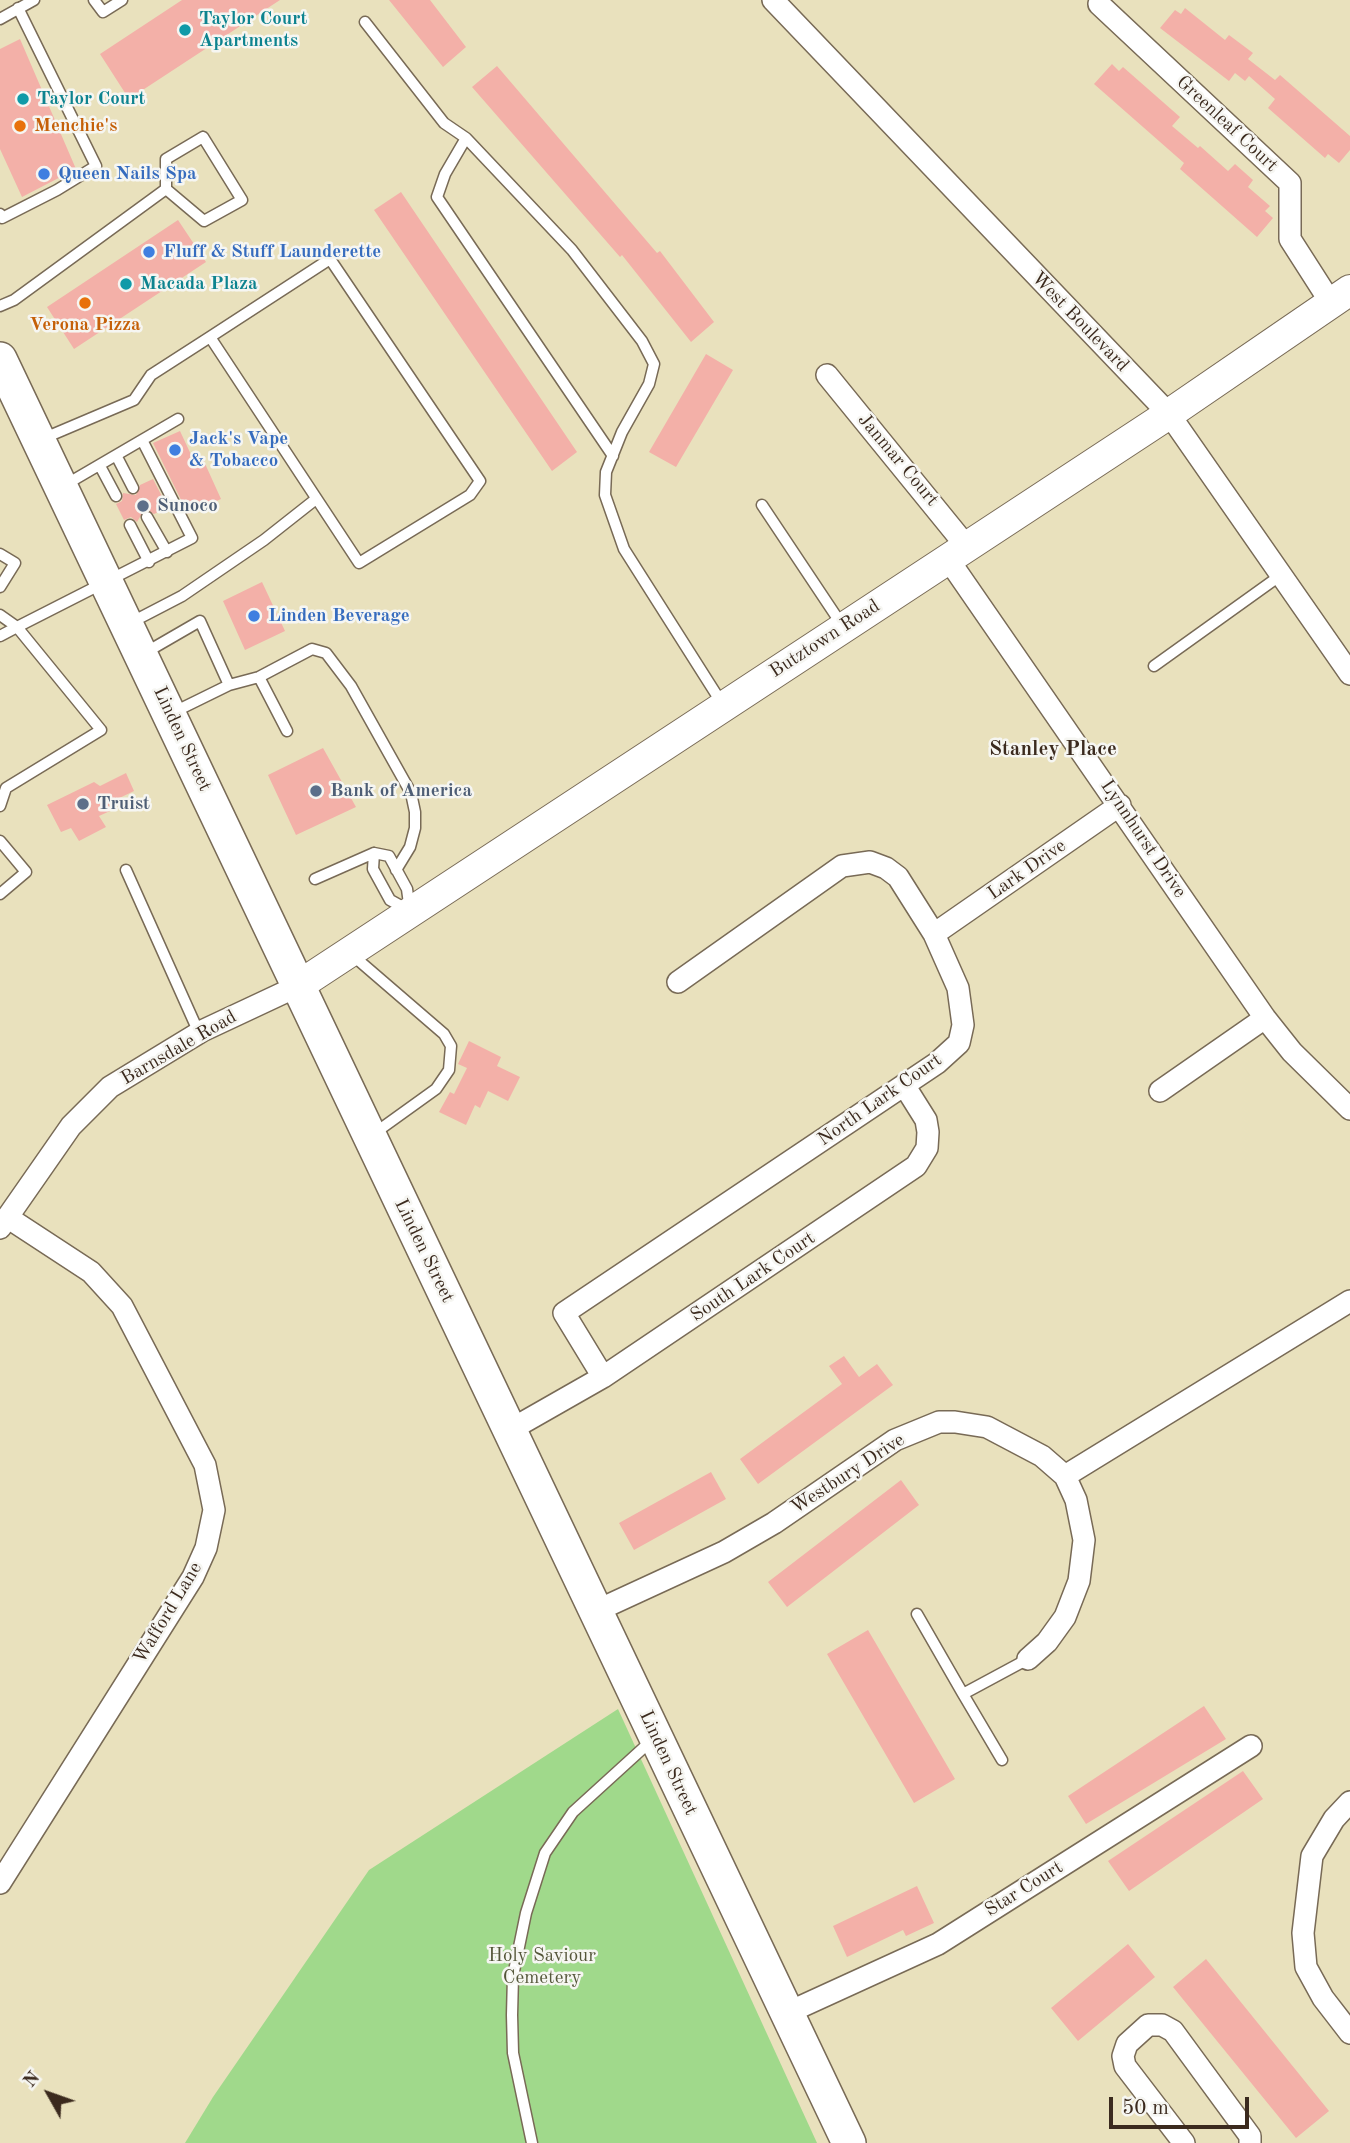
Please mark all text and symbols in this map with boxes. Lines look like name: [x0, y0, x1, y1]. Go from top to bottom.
place label: Taylor Court Apartments: [199, 8, 307, 52]
marker: Taylor Court Apartments: [177, 22, 193, 38]
street label: Greenleaf Court: [1171, 71, 1283, 177]
place label: Taylor Court: [37, 88, 145, 110]
marker: Taylor Court: [15, 91, 31, 107]
place label: Menchie's: [34, 115, 117, 137]
marker: Menchie's: [12, 118, 28, 134]
place label: Queen Nails Spa: [58, 163, 197, 185]
marker: Queen Nails Spa: [36, 166, 52, 182]
place label: Fluff & Stuff Launderette: [163, 241, 381, 263]
marker: Fluff & Stuff Launderette: [141, 244, 157, 260]
street label: West Boulevard: [1026, 267, 1134, 377]
place label: Macada Plaza: [140, 273, 258, 295]
marker: Macada Plaza: [118, 276, 134, 292]
marker: Verona Pizza: [77, 295, 93, 311]
place label: Verona Pizza: [29, 314, 141, 336]
street label: Janmar Court: [853, 409, 943, 511]
place label: Jack's Vape & Tobacco: [189, 428, 288, 472]
marker: Jack's Vape & Tobacco: [167, 442, 183, 458]
place label: Sunoco: [157, 495, 218, 517]
marker: Sunoco: [135, 498, 151, 514]
street label: Butztown Road: [766, 595, 884, 683]
place label: Linden Beverage: [268, 605, 410, 627]
marker: Linden Beverage: [246, 608, 262, 624]
street label: Linden Street: [148, 683, 216, 795]
district label: Stanley Place: [989, 736, 1117, 762]
street label: Lynnhurst Drive: [1095, 776, 1191, 902]
place label: Bank of America: [330, 780, 472, 802]
marker: Bank of America: [308, 783, 324, 799]
place label: Truist: [97, 793, 150, 815]
marker: Truist: [75, 796, 91, 812]
street label: Lark Drive: [983, 835, 1071, 905]
street label: Barnsdale Road: [117, 1006, 241, 1090]
street label: North Lark Court: [814, 1049, 946, 1151]
street label: Linden Street: [389, 1195, 459, 1307]
street label: South Lark Court: [686, 1227, 820, 1327]
street label: Westbury Drive: [787, 1429, 909, 1519]
street label: Wafford Lane: [129, 1558, 207, 1668]
street label: Linden Street: [634, 1707, 702, 1819]
street label: Star Court: [981, 1856, 1067, 1922]
park label: Holy Saviour Cemetery: [488, 1945, 596, 1989]
north arrow: [14, 2059, 84, 2129]
text: N: [21, 2069, 44, 2092]
scale bar: [1112, 2084, 1252, 2128]
text: 50 m: [1122, 2098, 1169, 2119]

